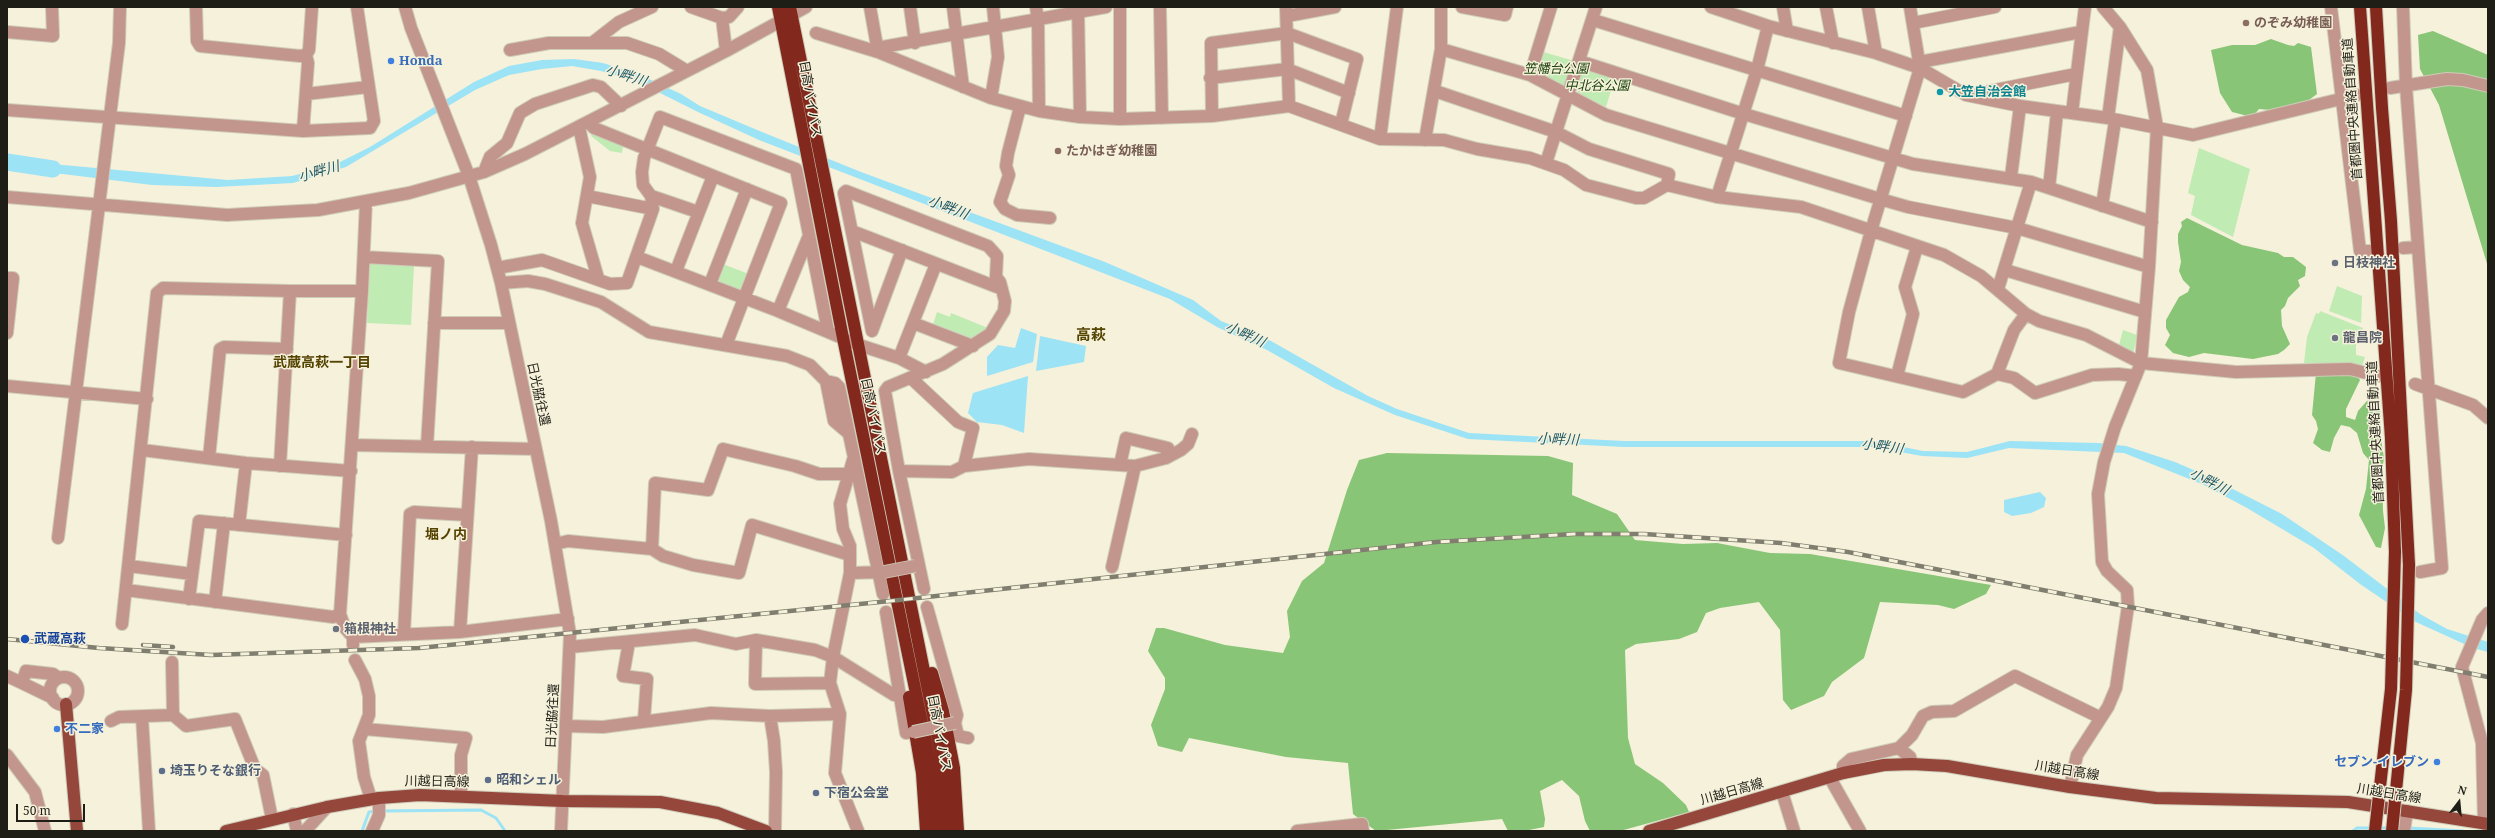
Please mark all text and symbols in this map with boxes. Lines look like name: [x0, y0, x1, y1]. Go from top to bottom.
place label: のぞみ幼稚園: [2254, 15, 2332, 31]
marker: のぞみ幼稚園: [2241, 18, 2251, 28]
street label: 首都圏中央連絡自動車道: [2340, 37, 2366, 181]
place label: Honda: [399, 53, 443, 69]
marker: Honda: [386, 56, 396, 66]
street label: 日高バイパス: [796, 59, 824, 139]
park label: 笠幡台公園: [1524, 61, 1588, 77]
water label: 小畔川: [603, 62, 649, 90]
park label: 中北谷公園: [1565, 78, 1629, 94]
place label: 大笠自治会館: [1948, 84, 2026, 100]
marker: 大笠自治会館: [1935, 87, 1945, 97]
place label: たかはぎ幼稚園: [1066, 143, 1157, 159]
marker: たかはぎ幼稚園: [1053, 146, 1063, 156]
water label: 小畔川: [296, 158, 342, 186]
water label: 小畔川: [925, 193, 971, 223]
place label: 日枝神社: [2343, 255, 2395, 271]
marker: 日枝神社: [2330, 258, 2340, 268]
water label: 小畔川: [1222, 319, 1268, 351]
district label: 高萩: [1076, 327, 1106, 345]
place label: 龍昌院: [2343, 330, 2382, 346]
marker: 龍昌院: [2330, 333, 2340, 343]
district label: 武蔵高萩一丁目: [273, 355, 371, 371]
street label: 首都圏中央連絡自動車道: [2364, 360, 2388, 504]
street label: 日光脇往還: [524, 361, 552, 427]
street label: 日高バイパス: [857, 376, 889, 456]
water label: 小畔川: [1537, 431, 1579, 449]
water label: 小畔川: [1860, 436, 1904, 458]
water label: 小畔川: [2186, 465, 2232, 499]
district label: 堀ノ内: [425, 527, 467, 543]
place label: 箱根神社: [344, 621, 396, 637]
marker: 箱根神社: [331, 624, 341, 634]
place label: 武蔵高萩: [34, 631, 86, 647]
marker: 武蔵高萩: [19, 633, 31, 645]
street label: 日光脇往還: [544, 683, 562, 749]
street label: 日高バイパス: [924, 693, 954, 773]
place label: 不二家: [65, 721, 104, 737]
marker: 不二家: [52, 724, 62, 734]
place label: セブン-イレブン: [2334, 754, 2429, 770]
marker: セブン-イレブン: [2432, 757, 2442, 767]
street label: 川越日高線: [2034, 758, 2100, 784]
place label: 埼玉りそな銀行: [170, 763, 261, 779]
marker: 埼玉りそな銀行: [157, 766, 167, 776]
place label: 昭和シェル: [496, 772, 561, 788]
street label: 川越日高線: [404, 774, 470, 790]
marker: 昭和シェル: [483, 775, 493, 785]
street label: 川越日高線: [1699, 776, 1765, 808]
street label: 川越日高線: [2356, 781, 2422, 807]
north arrow: [2439, 782, 2479, 822]
text: N: [2456, 782, 2469, 798]
place label: 下宿公会堂: [824, 785, 889, 801]
marker: 下宿公会堂: [811, 788, 821, 798]
scale bar: [18, 796, 87, 822]
text: 50 m: [23, 802, 51, 819]

